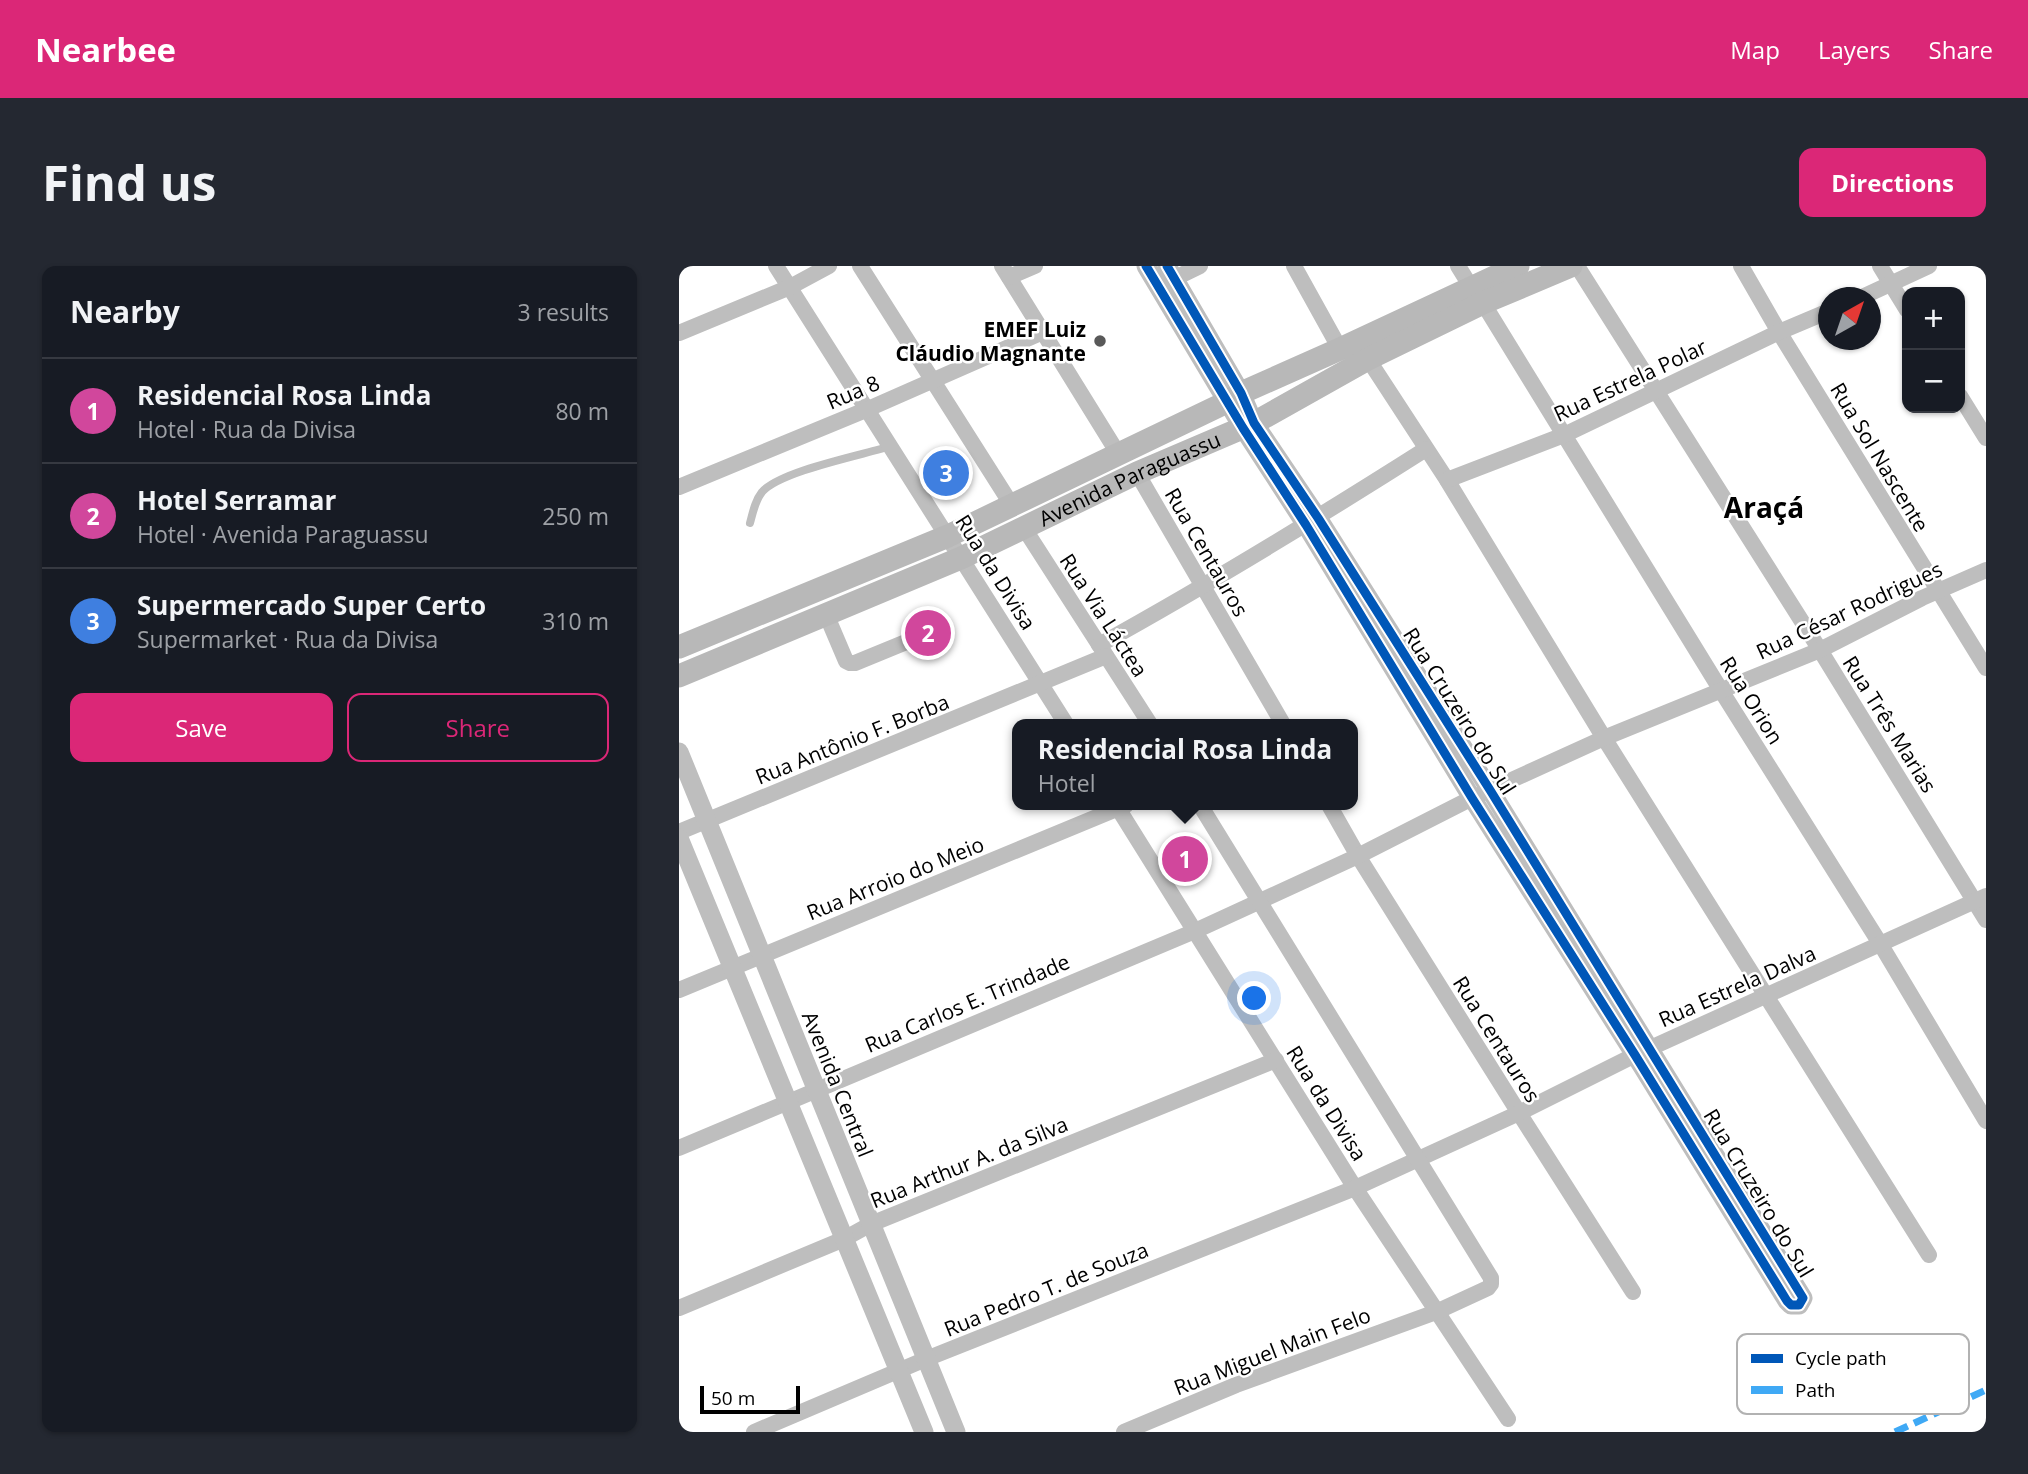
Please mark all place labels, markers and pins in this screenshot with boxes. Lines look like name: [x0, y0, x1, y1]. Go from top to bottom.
place label: EMEF Luiz Cláudio Magnante: [895, 315, 1086, 367]
marker: EMEF Luiz Cláudio Magnante: [1092, 333, 1108, 349]
pin: 3: [923, 447, 969, 499]
pin: 2: [905, 607, 951, 659]
pin: 1: [1162, 833, 1208, 885]

